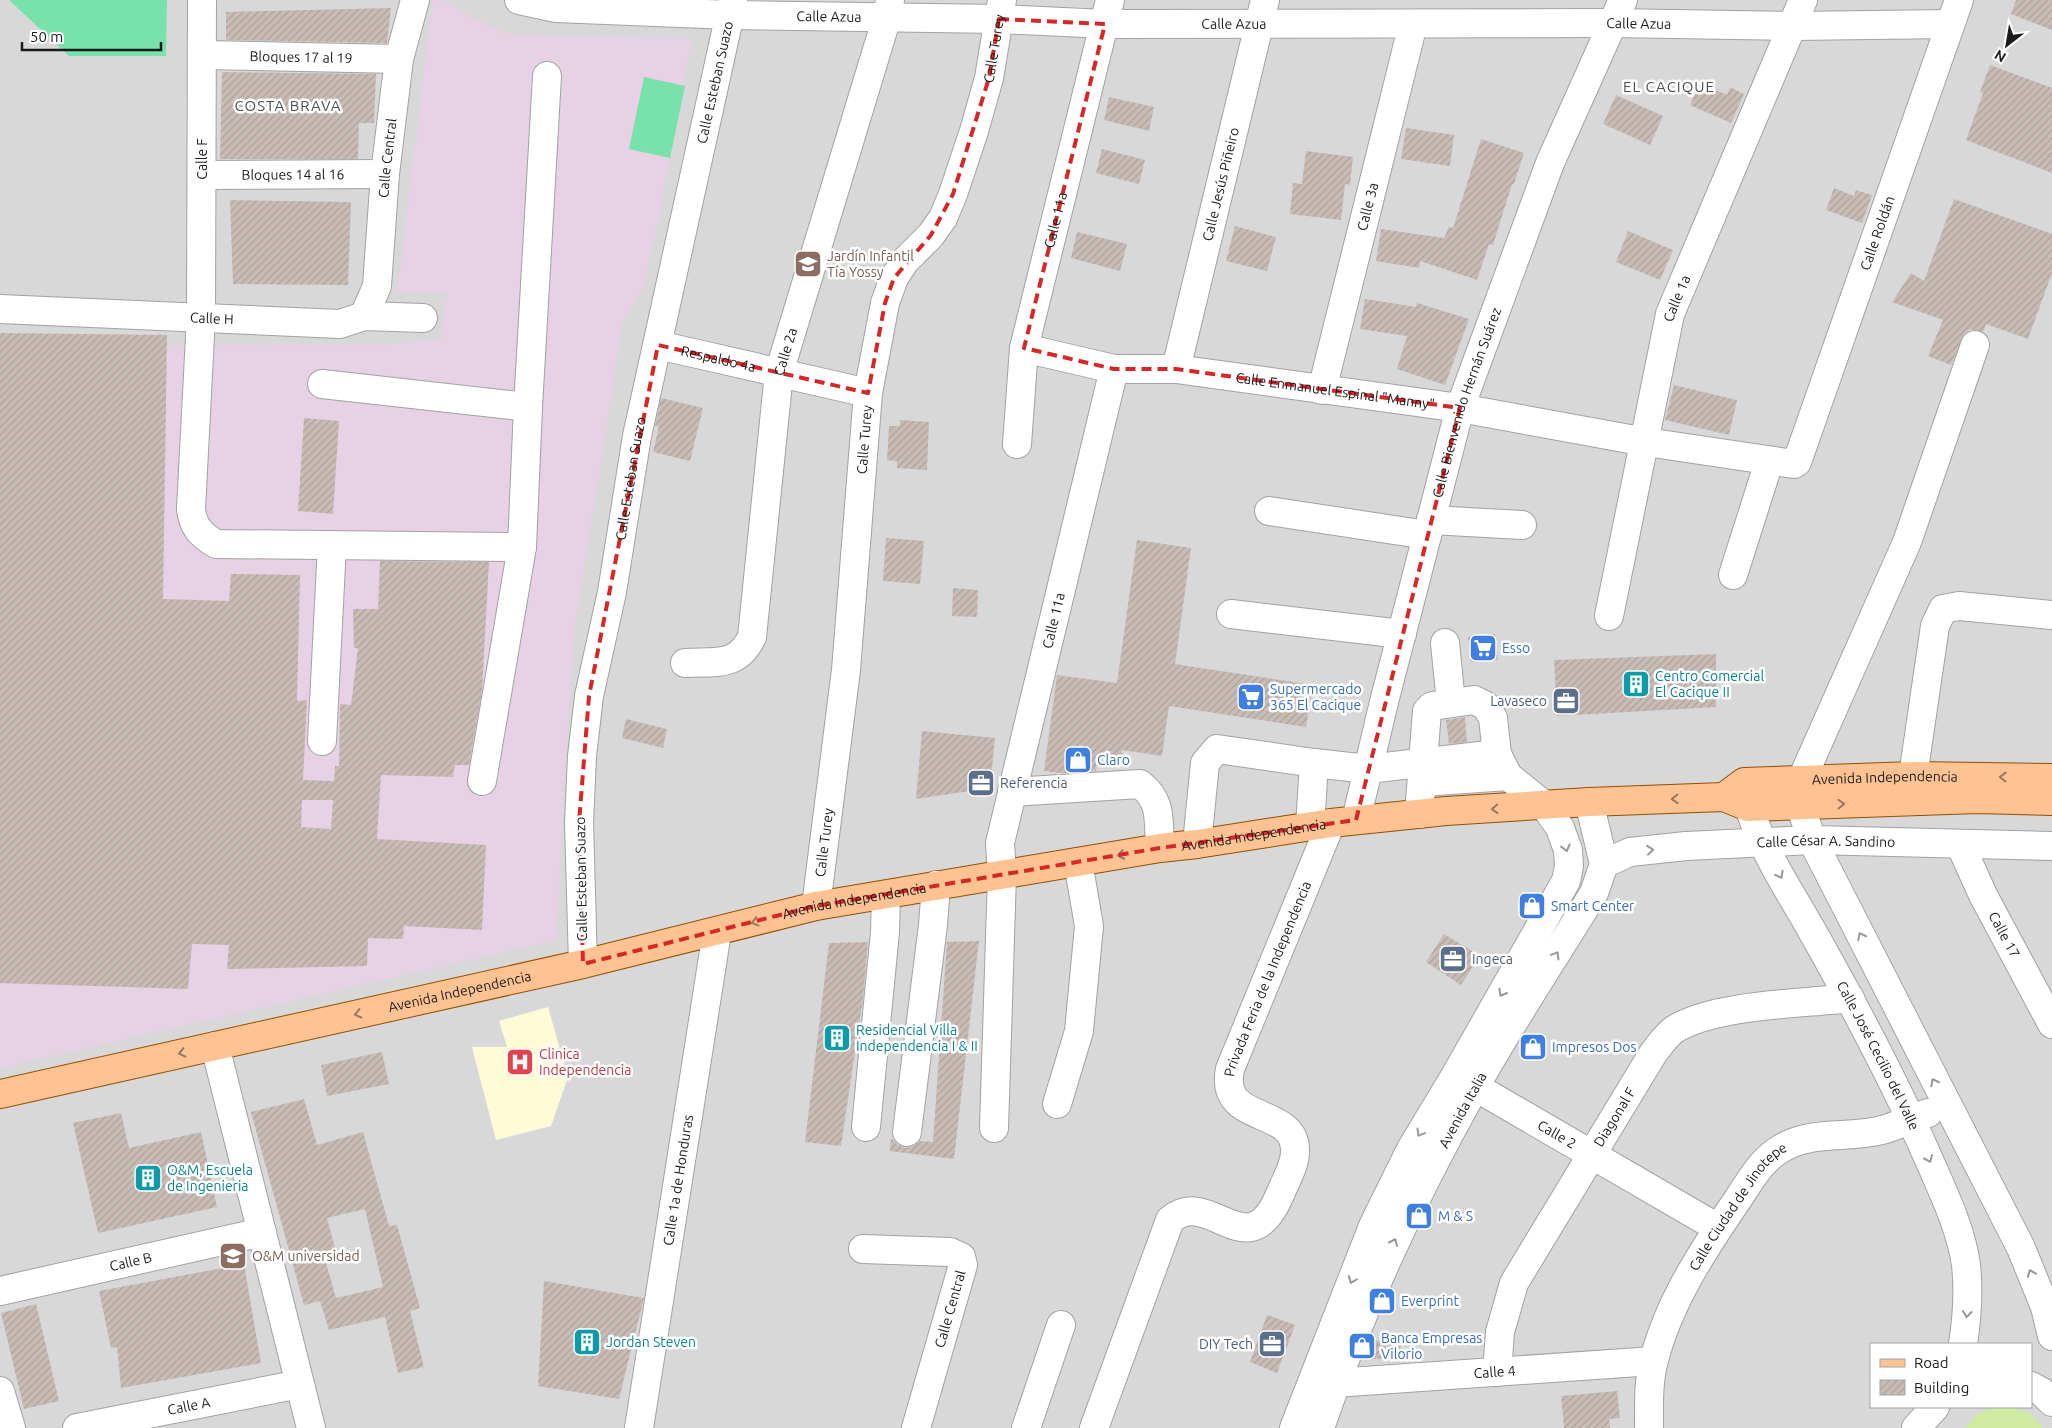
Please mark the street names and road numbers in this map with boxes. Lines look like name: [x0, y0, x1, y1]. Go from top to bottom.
street label: Calle Azua: [796, 8, 862, 25]
street label: Calle Turey: [980, 13, 1008, 85]
street label: Calle Azua: [1606, 15, 1672, 32]
street label: Calle Azua: [1201, 16, 1266, 32]
street label: Calle Esteban Suazo: [694, 20, 736, 145]
street label: Bloques 17 al 19: [249, 48, 353, 66]
street label: Calle Central: [375, 117, 400, 199]
street label: Calle Jesús Piñeiro: [1199, 126, 1242, 243]
street label: Calle F: [194, 138, 210, 180]
street label: Bloques 14 al 16: [241, 166, 345, 183]
street label: Calle 3a: [1354, 181, 1381, 232]
street label: Calle 11a: [1041, 190, 1070, 250]
street label: Calle Roldán: [1857, 194, 1898, 273]
street label: Calle 1a: [1661, 273, 1694, 323]
street label: Calle Bienvenido Hernán Suárez: [1429, 305, 1504, 499]
street label: Calle H: [190, 309, 234, 327]
street label: Calle 2a: [771, 326, 800, 378]
street label: Respaldo 4a: [679, 343, 757, 375]
street label: Calle Enmanuel Espinal "Manny": [1235, 369, 1436, 412]
street label: Calle Turey: [854, 404, 875, 475]
street label: Calle Esteban Suazo: [612, 415, 649, 541]
street label: Calle 11a: [1039, 591, 1068, 650]
street label: Avenida Independencia: [1812, 768, 1958, 788]
street label: Calle Turey: [812, 807, 836, 878]
street label: Calle Esteban Suazo: [572, 816, 590, 942]
street label: Avenida Independencia: [1181, 816, 1327, 854]
street label: Calle César A. Sandino: [1756, 832, 1895, 851]
street label: Privada Feria de la Independencia: [1221, 879, 1314, 1078]
street label: Avenida Independencia: [781, 880, 927, 922]
street label: Calle 17: [1985, 909, 2023, 961]
street label: Avenida Independencia: [387, 968, 533, 1015]
street label: Calle José Cecilio del Valle: [1834, 978, 1922, 1132]
street label: Avenida Italia: [1435, 1069, 1490, 1151]
street label: Diagonal F: [1591, 1085, 1639, 1150]
street label: Calle 1a de Honduras: [660, 1113, 696, 1247]
street label: Calle 2: [1535, 1117, 1579, 1152]
street label: Calle Ciudad de Jinotepe: [1686, 1139, 1789, 1274]
street label: Calle B: [108, 1249, 154, 1274]
street label: Calle Central: [931, 1268, 969, 1350]
street label: Calle 4: [1473, 1363, 1516, 1381]
street label: Calle A: [166, 1394, 212, 1418]

